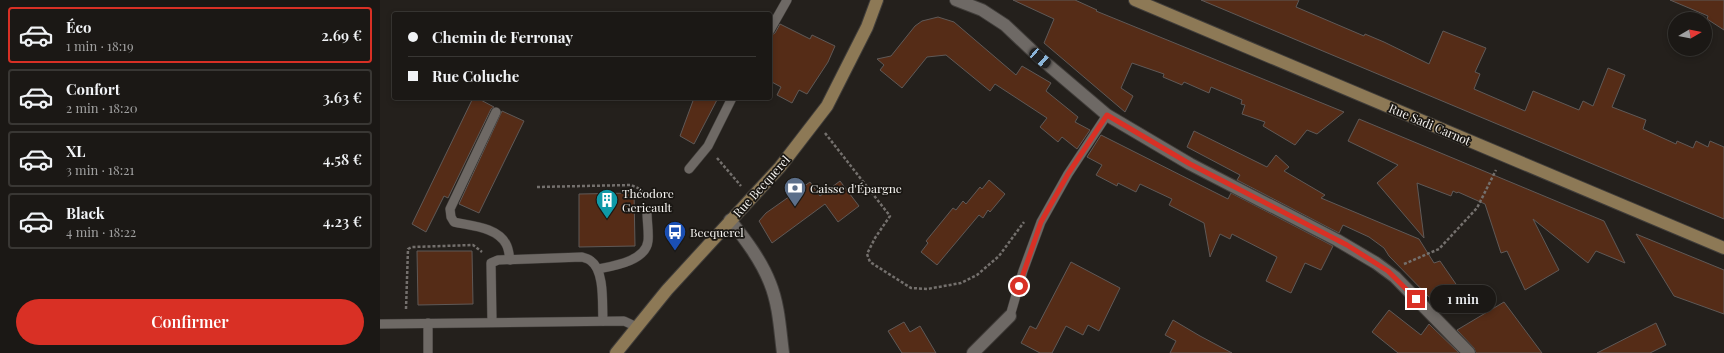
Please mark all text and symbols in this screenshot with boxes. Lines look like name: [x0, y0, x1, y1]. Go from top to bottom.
north arrow: [1668, 12, 1712, 56]
map controls: [1668, 12, 1712, 56]
icon: car: [18, 17, 54, 53]
text: Éco: [66, 17, 91, 37]
text: 2.69 €: [321, 25, 362, 45]
text: Chemin de Ferronay: [432, 27, 573, 47]
text: 1 min · 18:19: [66, 37, 134, 54]
car: [1027, 46, 1053, 70]
text: Rue Coluche: [432, 66, 519, 86]
icon: car: [18, 79, 54, 115]
text: Confort: [66, 79, 120, 99]
text: 3.63 €: [323, 87, 362, 107]
text: 2 min · 18:20: [66, 99, 138, 116]
street label: Rue Sadi Carnot: [1387, 100, 1474, 149]
icon: car: [18, 141, 54, 177]
text: XL: [66, 141, 86, 161]
text: 4.58 €: [323, 149, 362, 169]
street label: Rue Becquerel: [729, 151, 793, 220]
text: 3 min · 18:21: [66, 161, 134, 178]
bank icon: Caisse d'Épargne: [782, 175, 808, 208]
place label: Caisse d'Épargne: [810, 180, 902, 196]
place label: Théodore Gericault: [622, 185, 674, 215]
building icon: Théodore Gericault: [594, 187, 620, 220]
icon: car: [18, 203, 54, 239]
text: Black: [66, 203, 105, 223]
text: 4.23 €: [323, 211, 362, 231]
bus stop icon: Becquerel: [662, 219, 688, 252]
text: 4 min · 18:22: [66, 223, 136, 240]
place label: Becquerel: [690, 224, 744, 240]
route start: [1010, 277, 1028, 295]
callout: 1 min: [1430, 285, 1496, 313]
route end: [1407, 290, 1425, 308]
text: 1 min: [1447, 290, 1479, 307]
button: Confirmer: [16, 299, 364, 345]

